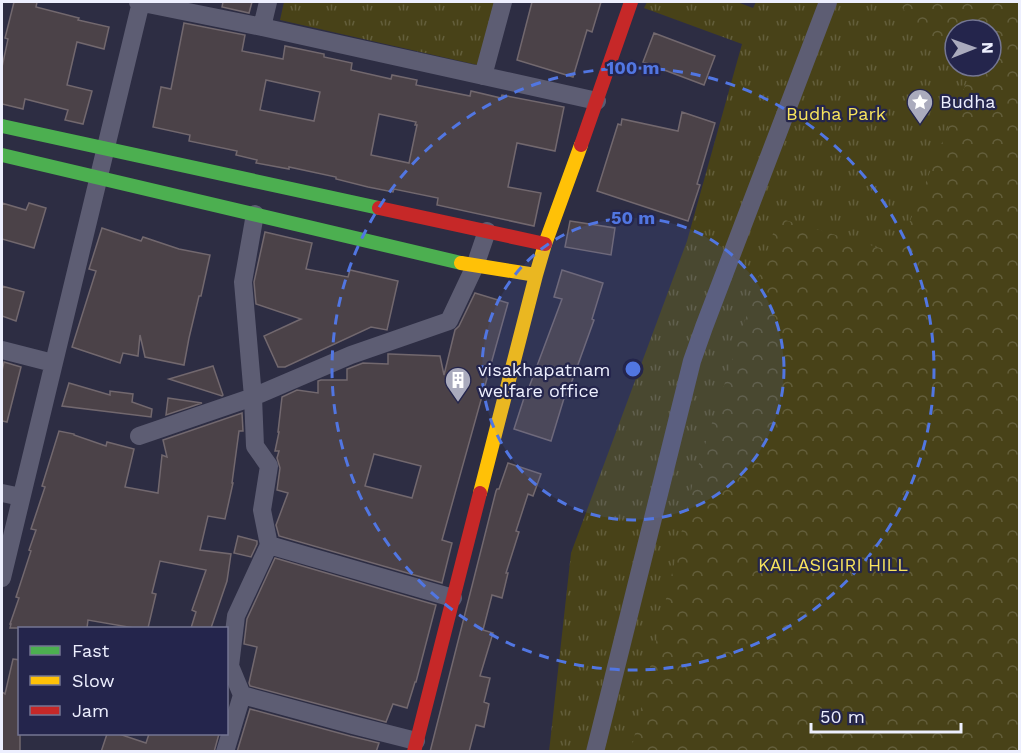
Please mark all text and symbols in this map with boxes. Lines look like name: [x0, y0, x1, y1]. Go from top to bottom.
north arrow: [943, 18, 1003, 78]
text: N: [978, 42, 997, 54]
text: 100 m: [606, 57, 660, 78]
place icon: Budha: [905, 87, 935, 125]
place label: Budha: [940, 91, 995, 112]
park label: Budha Park: [786, 103, 886, 124]
text: 50 m: [611, 207, 655, 228]
place label: visakhapatnam welfare office: [478, 359, 611, 401]
centre of rings: [623, 359, 643, 379]
building icon: visakhapatnam welfare office: [443, 365, 473, 403]
park label: KAILASIGIRI HILL: [758, 554, 908, 575]
legend: [18, 627, 228, 735]
text: Fast: [72, 640, 110, 661]
text: Slow: [72, 670, 115, 691]
scale bar: [811, 696, 961, 734]
text: Jam: [72, 700, 109, 721]
text: 50 m: [820, 706, 865, 727]

